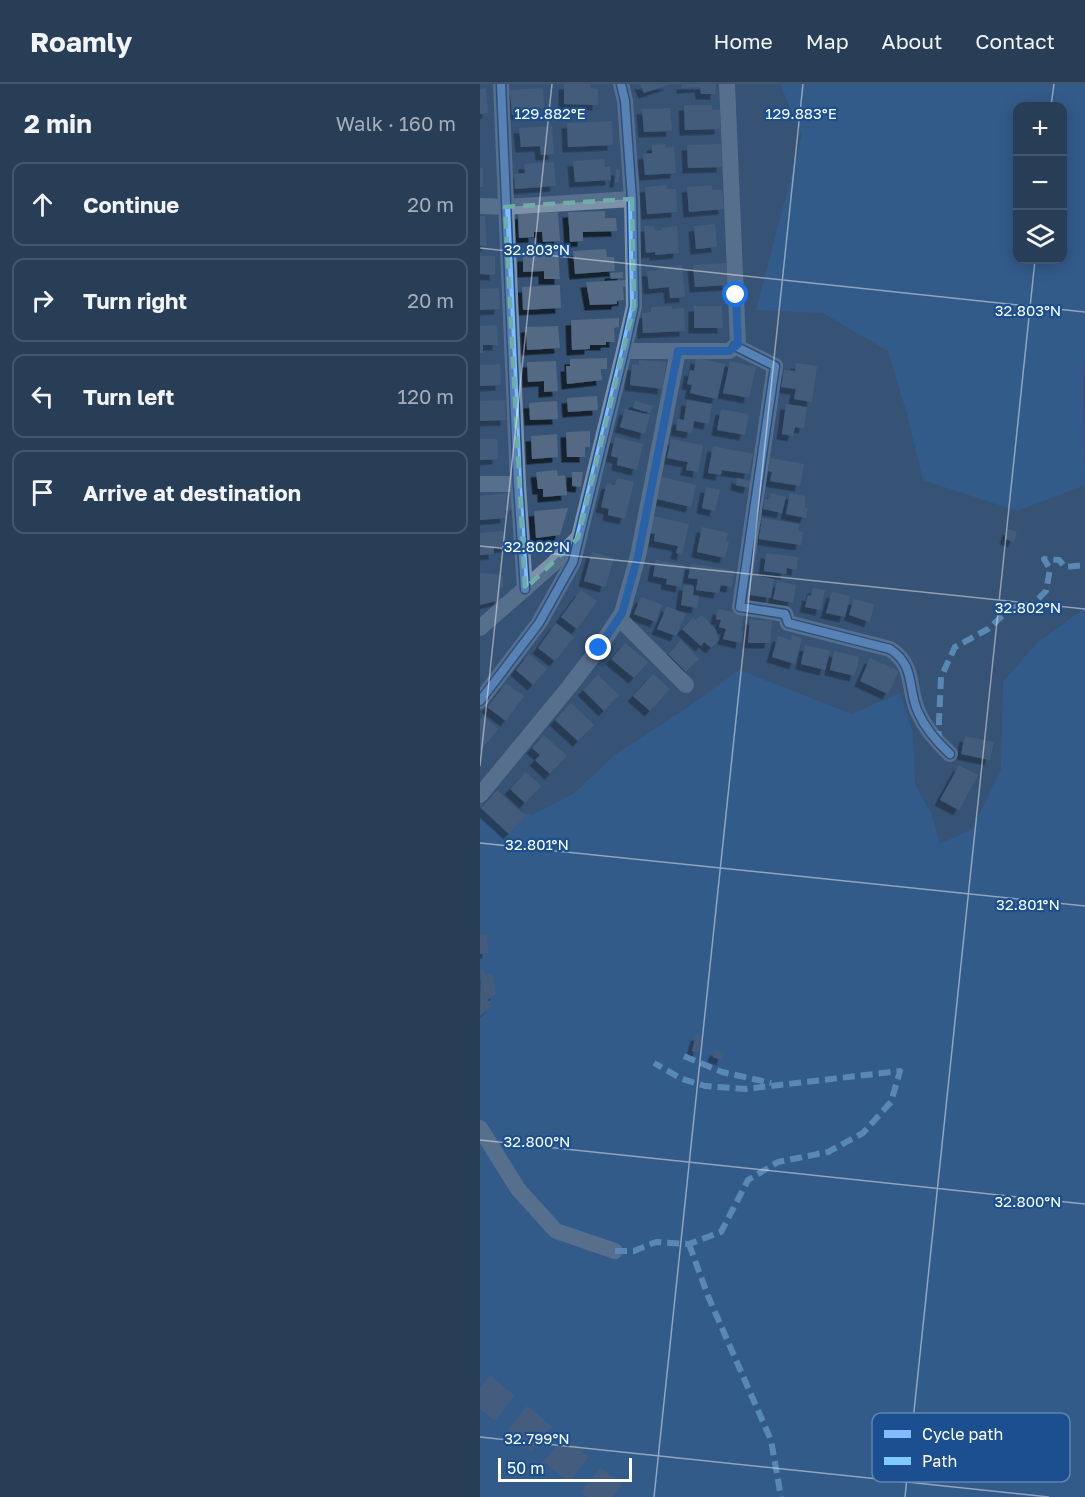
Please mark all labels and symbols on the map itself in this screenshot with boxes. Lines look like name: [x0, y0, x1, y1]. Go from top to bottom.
text: 129.882°E: [514, 104, 586, 122]
text: 129.883°E: [765, 104, 837, 122]
text: 32.803°N: [504, 240, 570, 258]
route start: [722, 281, 748, 307]
text: 32.803°N: [995, 301, 1061, 319]
text: 32.802°N: [504, 537, 570, 555]
text: 32.802°N: [995, 598, 1061, 616]
route end: [585, 634, 611, 660]
text: 32.801°N: [505, 835, 569, 853]
text: 32.801°N: [996, 895, 1060, 913]
text: 32.800°N: [504, 1132, 570, 1150]
text: 32.800°N: [995, 1192, 1061, 1210]
legend: [872, 1413, 1070, 1482]
text: Cycle path: [922, 1424, 1003, 1444]
text: 32.799°N: [504, 1429, 570, 1447]
text: Path: [922, 1451, 957, 1471]
scale bar: [498, 1455, 632, 1482]

